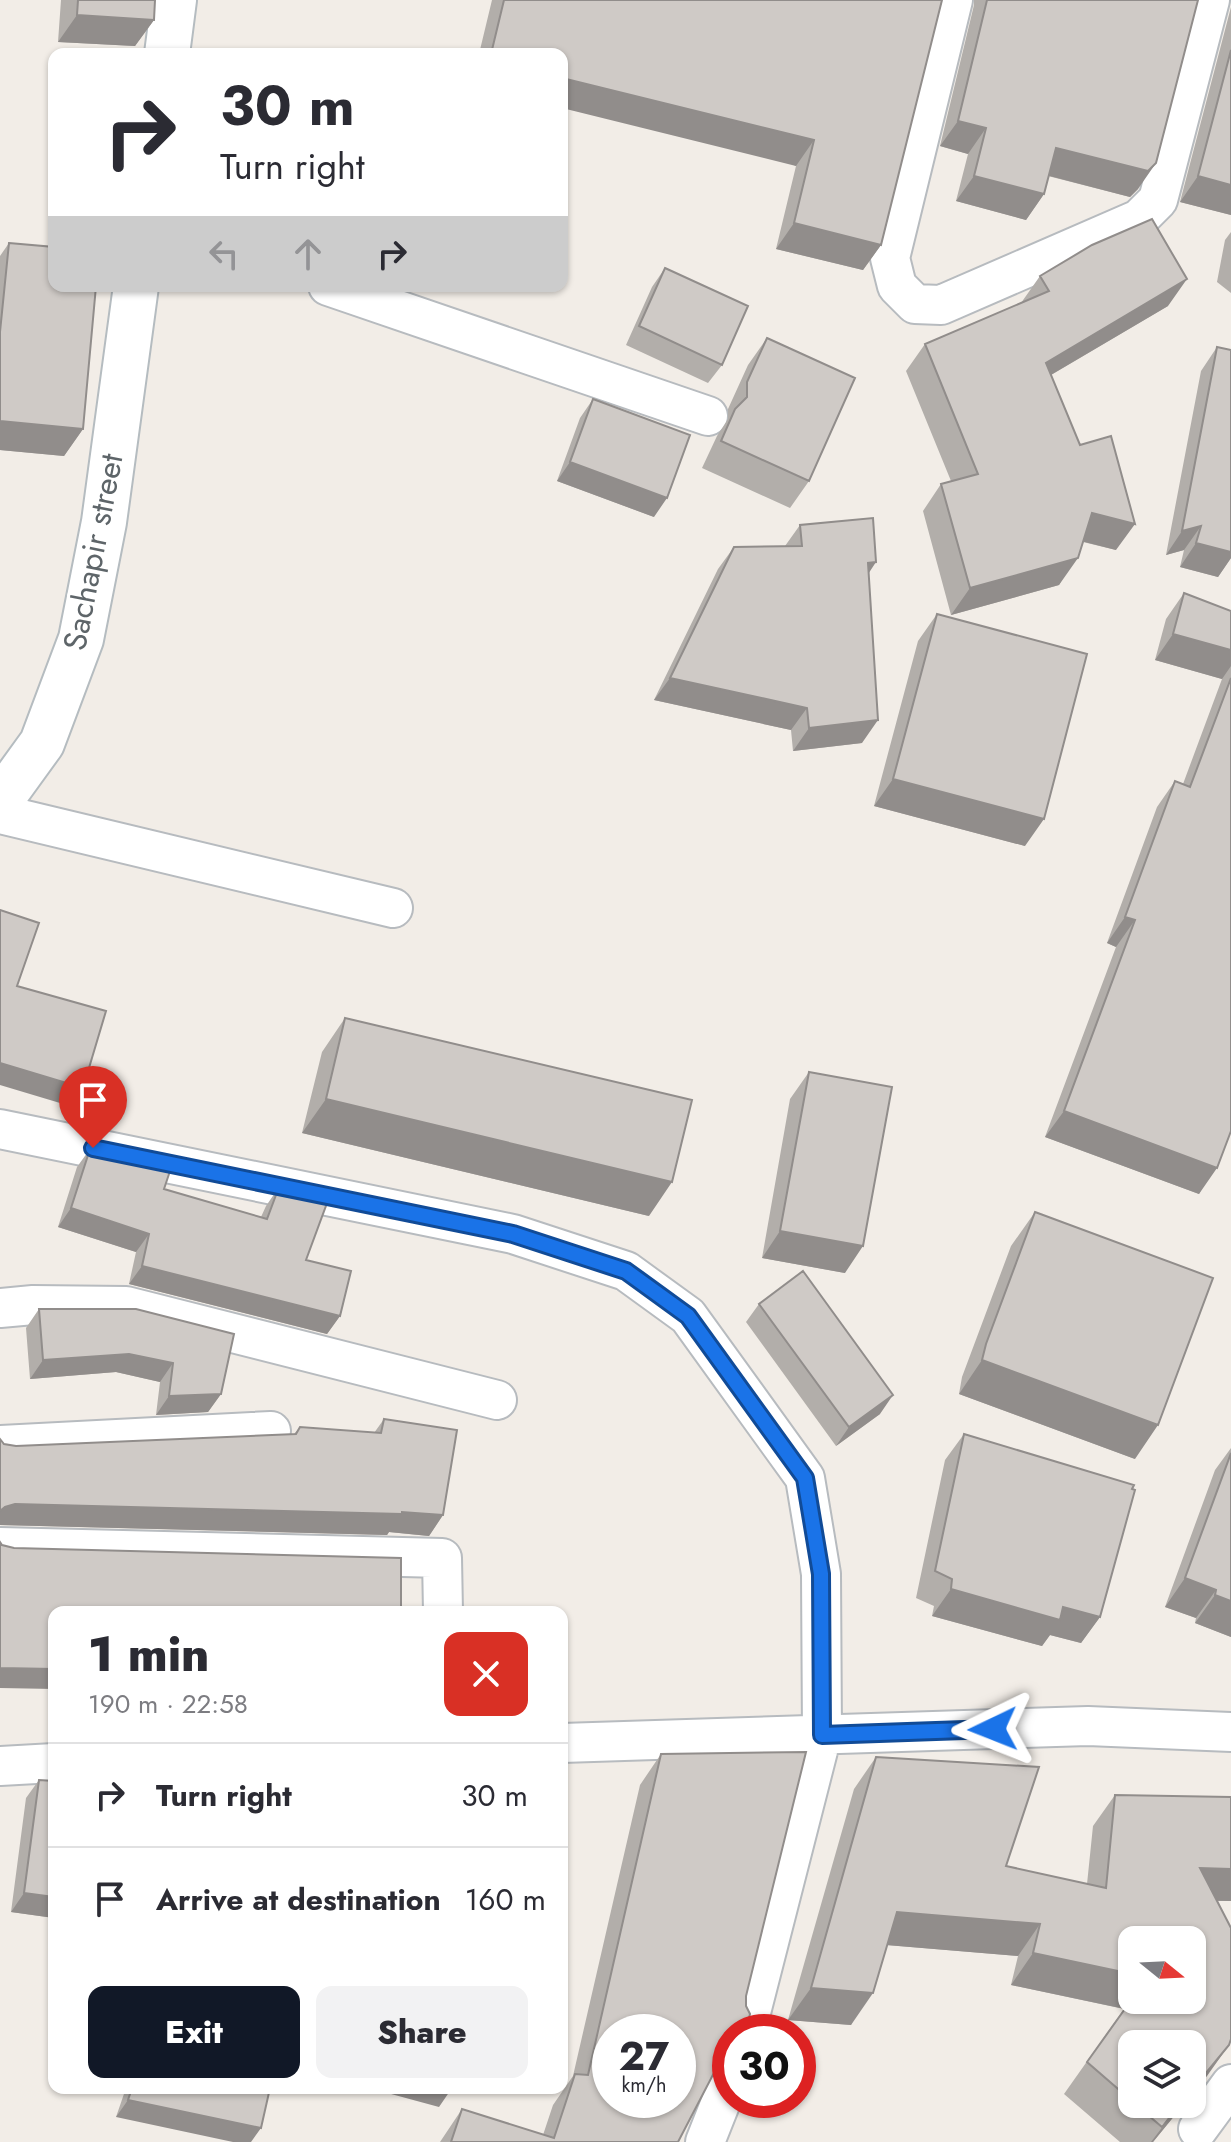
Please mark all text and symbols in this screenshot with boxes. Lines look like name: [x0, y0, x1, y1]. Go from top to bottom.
text: 30 m: [220, 65, 355, 146]
icon: right: [88, 80, 192, 184]
text: Turn right: [220, 140, 365, 192]
icon: left: [202, 232, 246, 276]
icon: ahead: [286, 232, 330, 276]
icon: right: [370, 232, 414, 276]
street label: Sachapir street: [51, 449, 135, 654]
pin: [59, 1066, 127, 1148]
icon: arrive: [71, 1078, 115, 1122]
text: 1 min: [88, 1620, 209, 1689]
button: close: [444, 1632, 528, 1716]
text: 190 m · 22:58: [88, 1685, 248, 1723]
position arrow: [951, 1687, 1035, 1771]
icon: right: [88, 1773, 132, 1817]
text: Turn right: [156, 1774, 292, 1817]
text: 30 m: [461, 1774, 528, 1817]
icon: arrive: [88, 1877, 132, 1921]
text: Arrive at destination: [156, 1878, 441, 1921]
text: 160 m: [465, 1878, 546, 1921]
north arrow: [1118, 1926, 1206, 2014]
map controls: [1118, 1926, 1206, 2118]
button: Exit: [88, 1986, 300, 2078]
button: Share: [316, 1986, 528, 2078]
speed limit sign: 30: [712, 2014, 816, 2118]
text: 27: [619, 2027, 669, 2085]
button: layers: [1118, 2030, 1206, 2118]
text: km/h: [621, 2071, 667, 2100]

